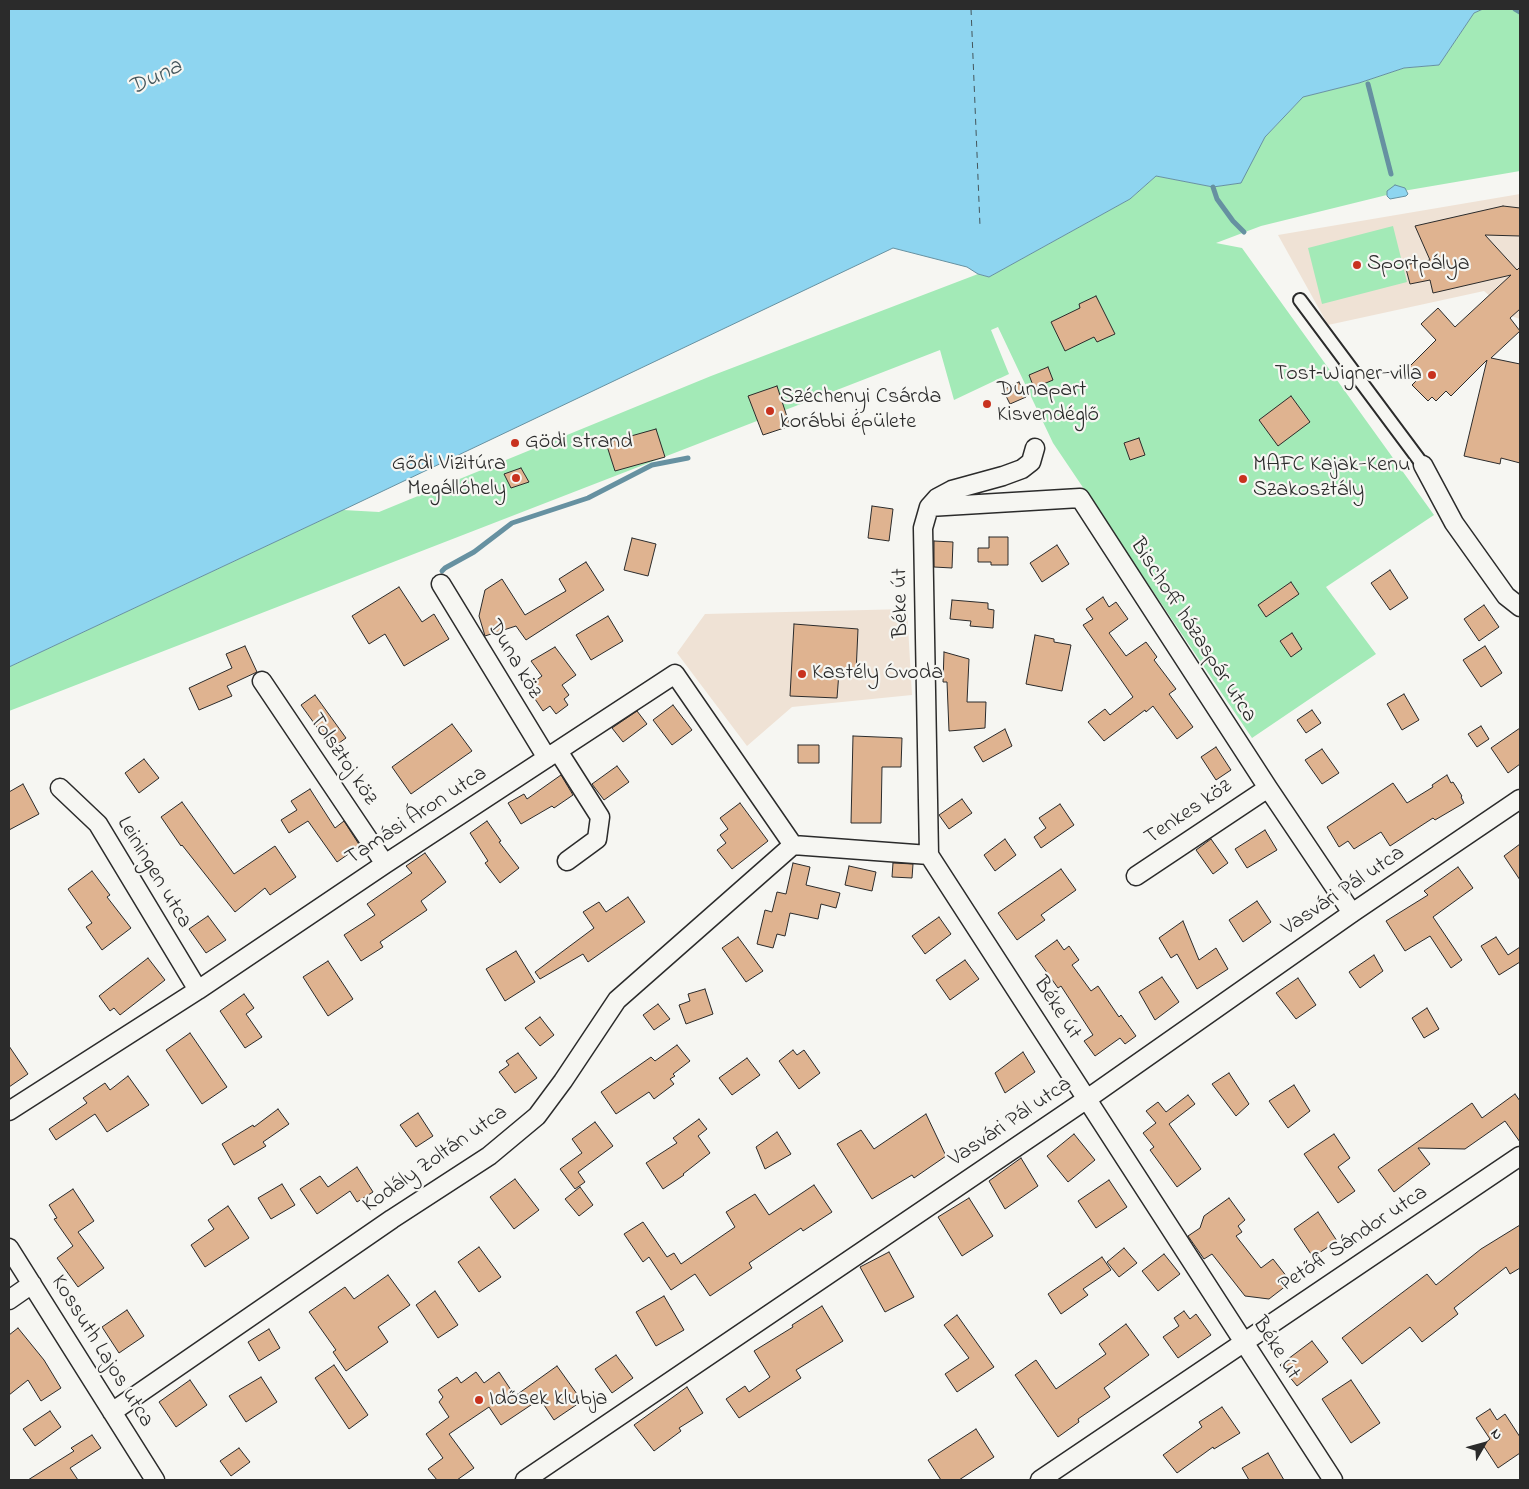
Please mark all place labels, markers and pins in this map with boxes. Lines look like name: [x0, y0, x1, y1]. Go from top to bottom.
place label: Sportpálya: [1367, 252, 1470, 278]
marker: Sportpálya: [1351, 259, 1363, 271]
place label: Tost–Wigner-villa: [1274, 362, 1422, 388]
marker: Tost–Wigner-villa: [1426, 369, 1438, 381]
place label: Dunapart Kisvendéglő: [997, 378, 1099, 430]
place label: Széchenyi Csárda korábbi épülete: [780, 385, 941, 436]
marker: Dunapart Kisvendéglő: [981, 398, 993, 410]
marker: Széchenyi Csárda korábbi épülete: [764, 405, 776, 417]
place label: Gödi strand: [525, 430, 633, 456]
marker: Gödi strand: [509, 437, 521, 449]
place label: Gődi Vizitúra Megállóhely: [392, 452, 506, 504]
place label: MAFC Kajak-Kenu Szakosztály: [1253, 453, 1411, 504]
marker: Gődi Vizitúra Megállóhely: [510, 472, 522, 484]
marker: MAFC Kajak-Kenu Szakosztály: [1237, 473, 1249, 485]
place label: Kastély Óvoda: [812, 661, 943, 687]
marker: Kastély Óvoda: [796, 668, 808, 680]
place label: Idősek klubja: [489, 1387, 607, 1413]
marker: Idősek klubja: [473, 1394, 485, 1406]

